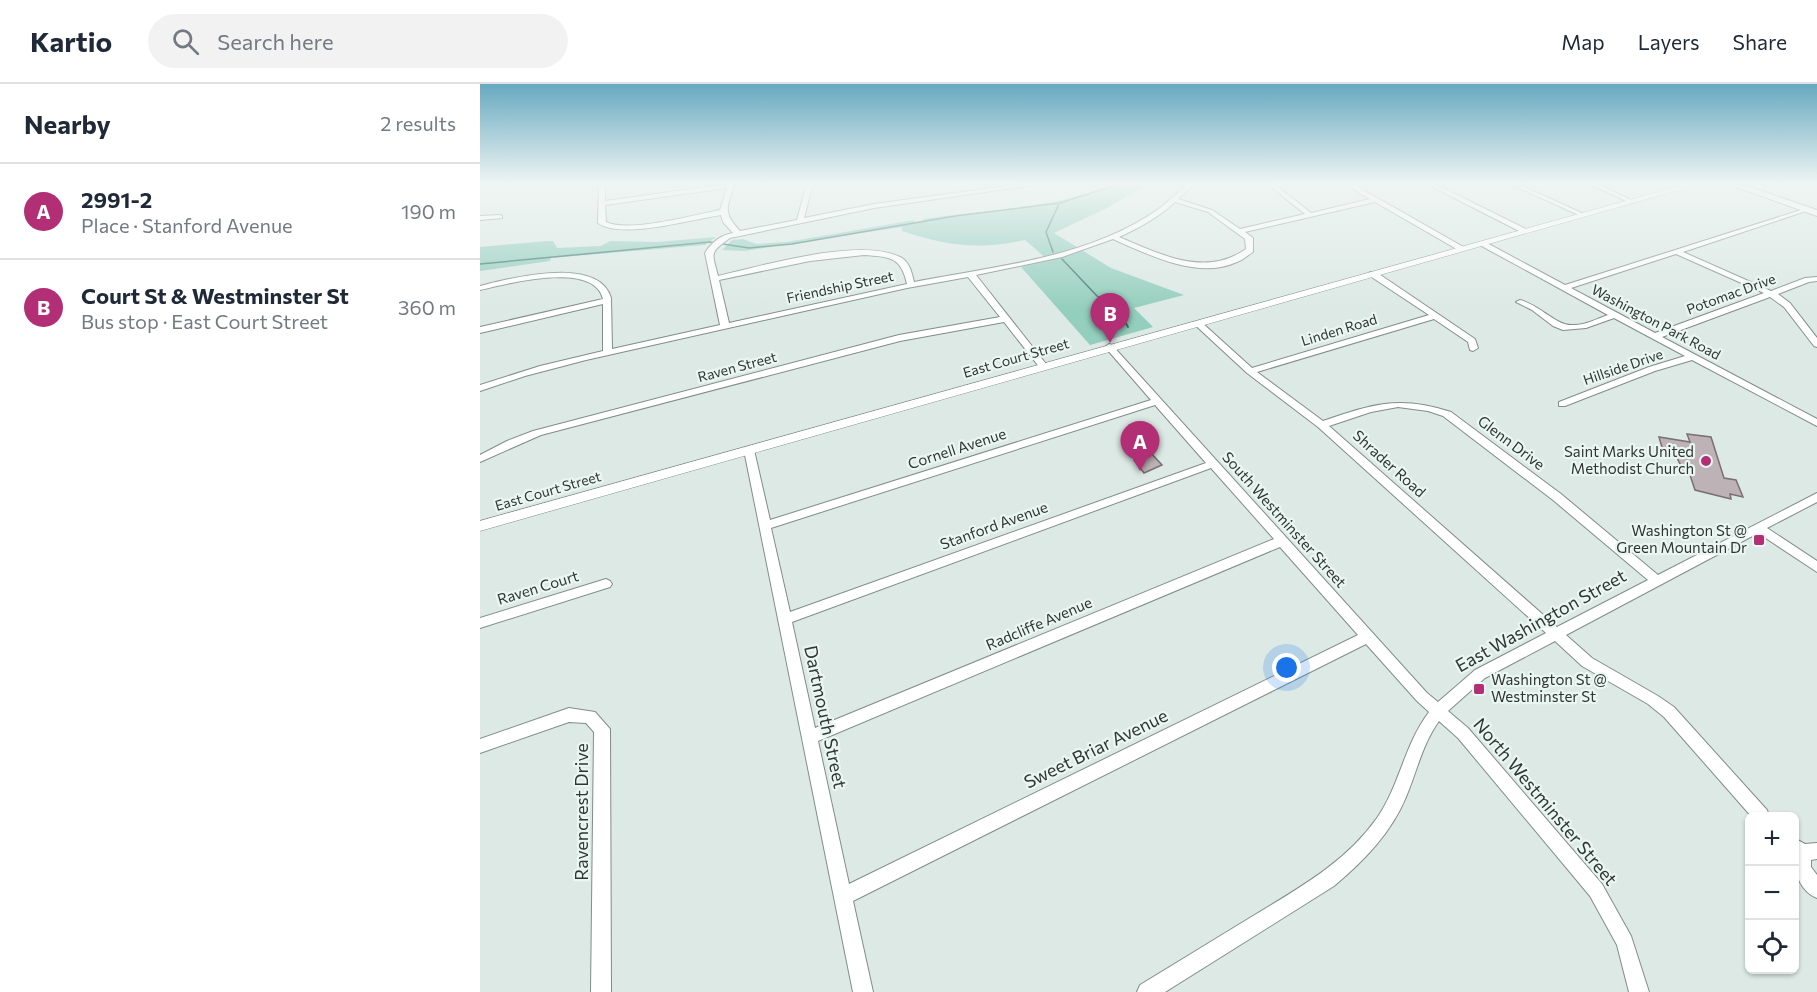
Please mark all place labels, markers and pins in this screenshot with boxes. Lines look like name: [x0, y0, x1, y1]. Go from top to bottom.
pin: B: [1090, 294, 1130, 343]
pin: A: [1120, 422, 1160, 471]
place label: Saint Marks United Methodist Church: [1564, 442, 1694, 477]
marker: Saint Marks United Methodist Church: [1699, 454, 1713, 468]
place label: Washington St @ Green Mountain Dr: [1616, 521, 1747, 556]
marker: Washington St @ Green Mountain Dr: [1752, 533, 1766, 547]
place label: Washington St @ Westminster St: [1491, 670, 1607, 705]
marker: Washington St @ Westminster St: [1472, 682, 1486, 696]

